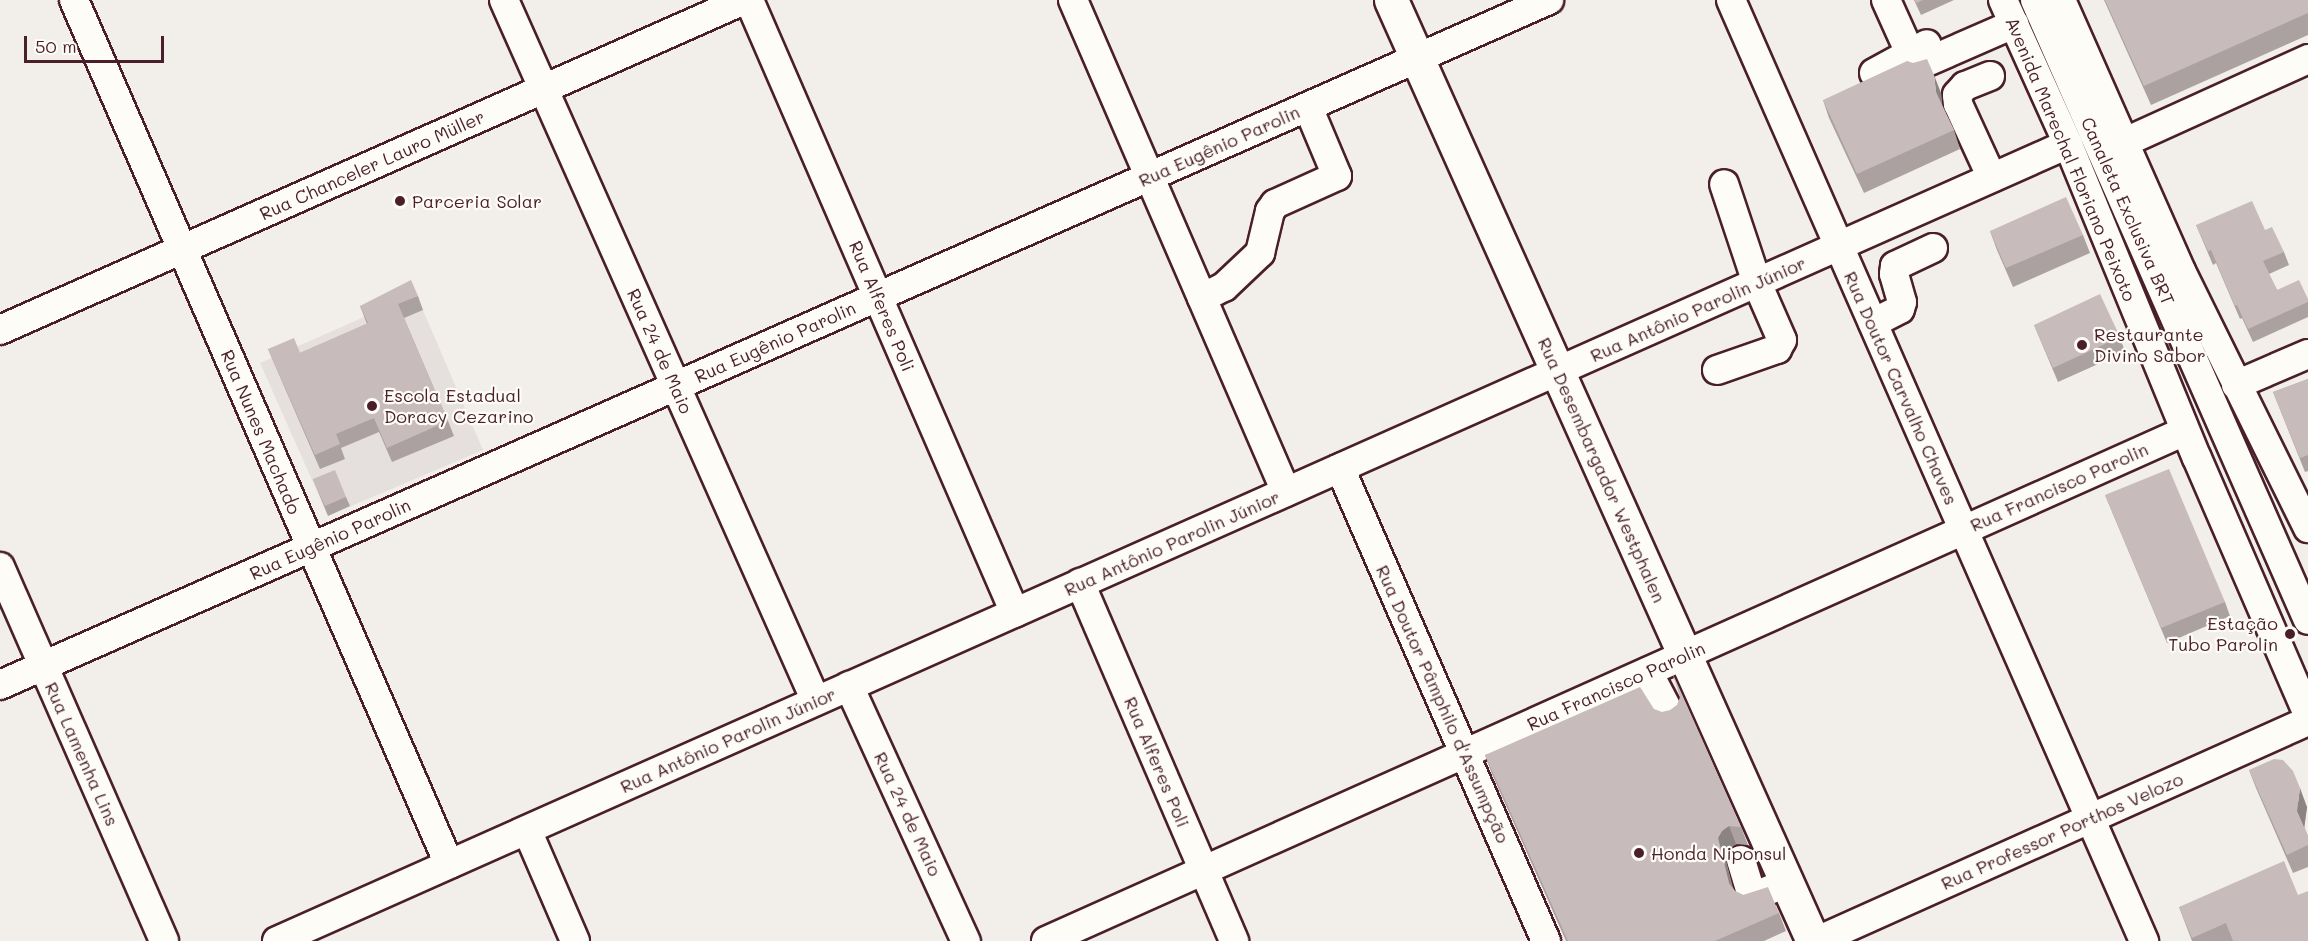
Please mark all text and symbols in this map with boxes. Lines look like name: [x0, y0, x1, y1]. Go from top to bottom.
street label: Avenida Marechal Floriano Peixoto: [2001, 14, 2141, 304]
scale bar: [27, 24, 166, 62]
text: 50 m: [35, 34, 77, 58]
street label: Rua Eugênio Parolin: [1135, 101, 1303, 191]
street label: Rua Chanceler Lauro Müller: [256, 105, 488, 225]
street label: Canaleta Exclusiva BRT: [2077, 114, 2179, 308]
place label: Parceria Solar: [412, 190, 542, 212]
marker: Parceria Solar: [393, 194, 407, 208]
street label: Rua Alferes Poli: [845, 237, 919, 375]
street label: Rua Antônio Parolin Júnior: [1587, 252, 1809, 366]
street label: Rua Doutor Carvalho Chaves: [1840, 268, 1962, 508]
street label: Rua 24 de Maio: [623, 285, 697, 417]
street label: Rua Eugênio Parolin: [691, 297, 859, 387]
place label: Restaurante Divino Sabor: [2094, 324, 2206, 366]
street label: Rua Desembargador Westphalen: [1534, 334, 1670, 606]
marker: Restaurante Divino Sabor: [2075, 338, 2089, 352]
street label: Rua Nunes Machado: [217, 346, 305, 518]
place label: Escola Estadual Doracy Cezarino: [384, 385, 533, 428]
marker: Escola Estadual Doracy Cezarino: [365, 399, 379, 413]
street label: Rua Francisco Parolin: [1967, 438, 2151, 536]
street label: Rua Antônio Parolin Júnior: [1061, 486, 1283, 600]
street label: Rua Eugênio Parolin: [246, 494, 414, 584]
street label: Rua Doutor Pâmphilo d'Assumpção: [1372, 562, 1514, 846]
place label: Estação Tubo Parolin: [2168, 613, 2278, 656]
marker: Estação Tubo Parolin: [2283, 627, 2297, 641]
street label: Rua Francisco Parolin: [1524, 637, 1708, 735]
street label: Rua Lamenha Lins: [41, 679, 123, 829]
street label: Rua Antônio Parolin Júnior: [617, 683, 839, 797]
street label: Rua Alferes Poli: [1120, 693, 1194, 831]
street label: Rua 24 de Maio: [870, 748, 946, 880]
street label: Rua Professor Porthos Velozo: [1938, 768, 2186, 894]
place label: Honda Niponsul: [1651, 842, 1787, 864]
marker: Honda Niponsul: [1632, 846, 1646, 860]

